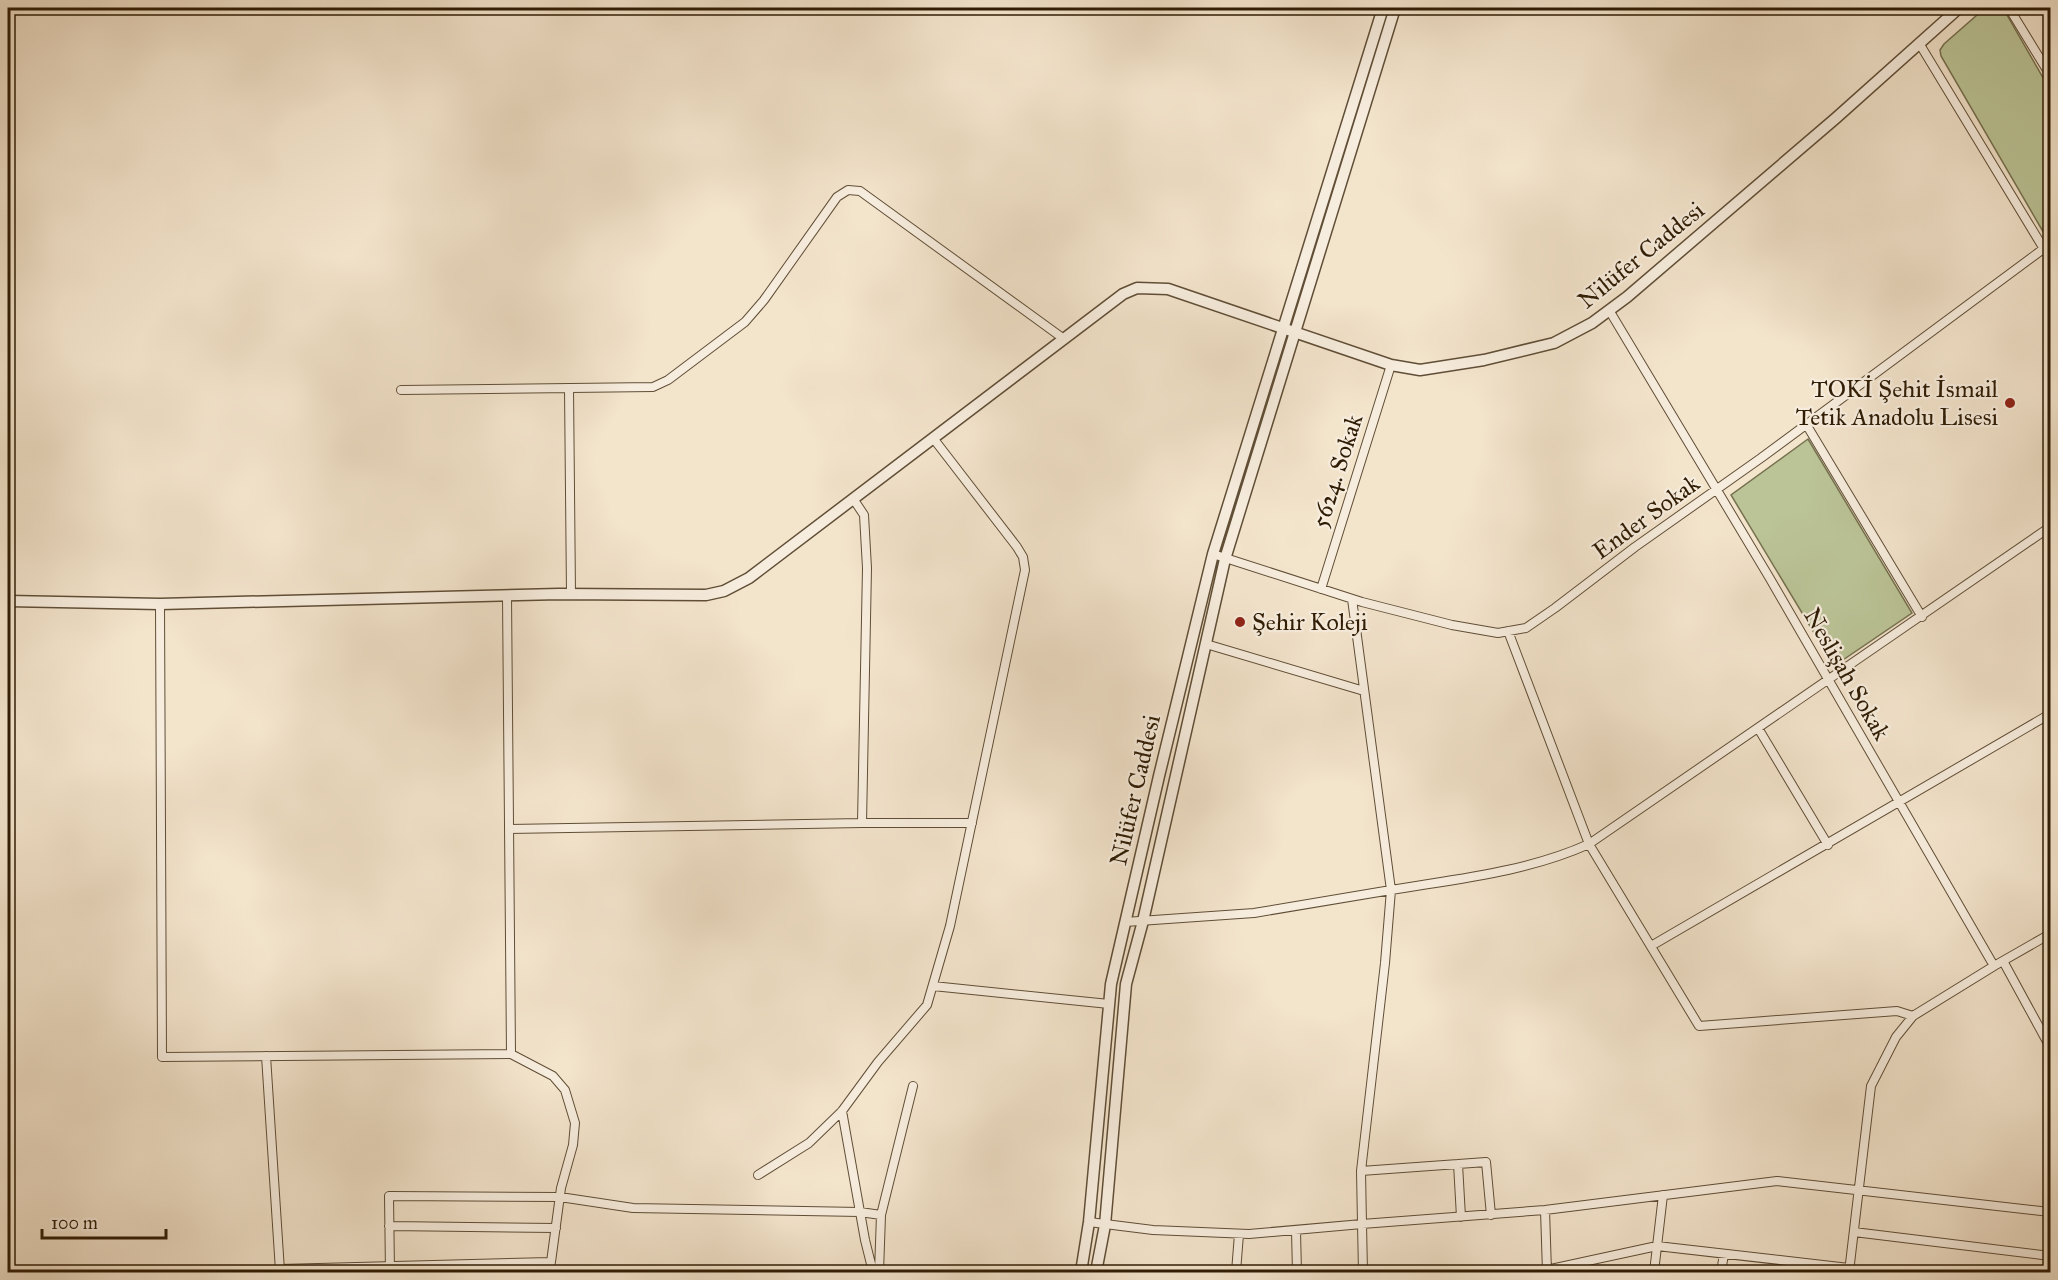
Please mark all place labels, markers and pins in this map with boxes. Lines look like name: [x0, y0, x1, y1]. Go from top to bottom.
place label: TOKİ Şehit İsmail Tetik Anadolu Lisesi: [1796, 374, 1998, 432]
marker: TOKİ Şehit İsmail Tetik Anadolu Lisesi: [2003, 396, 2017, 410]
place label: Şehir Koleji: [1252, 607, 1368, 637]
marker: Şehir Koleji: [1233, 615, 1247, 629]

